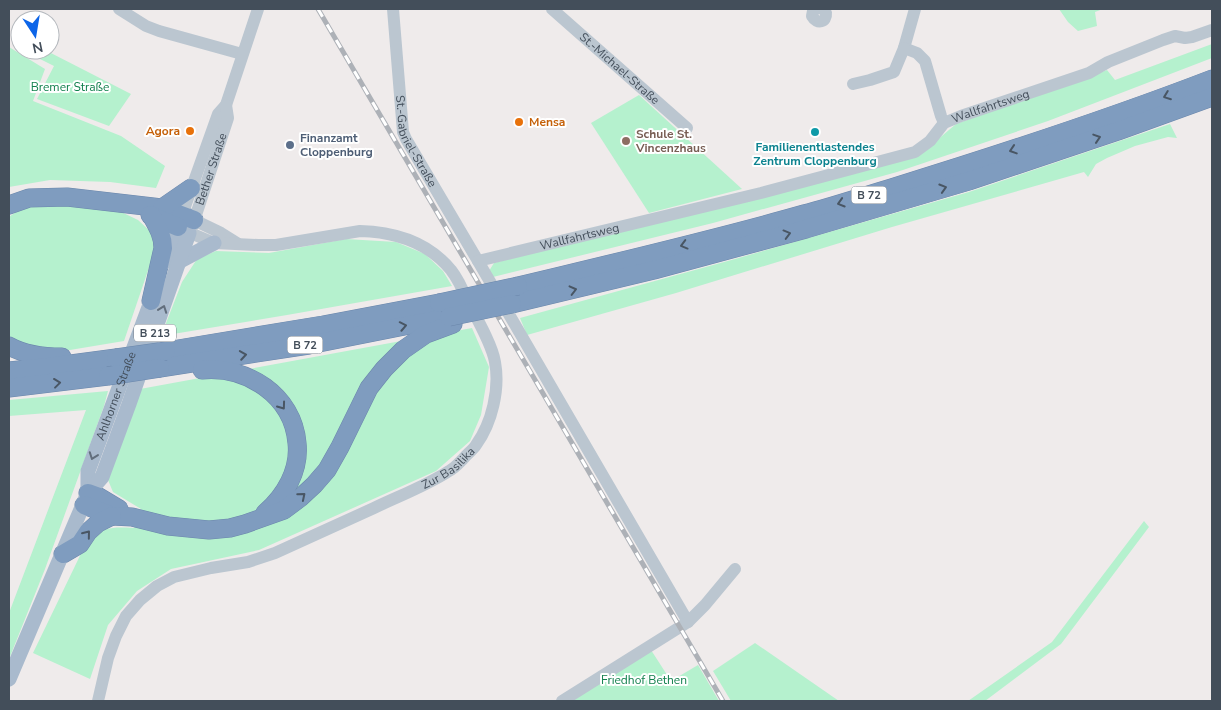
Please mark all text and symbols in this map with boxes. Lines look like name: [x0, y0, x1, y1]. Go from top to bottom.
north arrow: [10, 10, 60, 60]
street label: St.-Michael-Straße: [576, 29, 663, 108]
text: N: [30, 37, 45, 58]
park label: Bremer Straße: [31, 79, 109, 95]
street label: Wallfahrtsweg: [949, 86, 1031, 127]
one-way arrow: [1163, 90, 1172, 101]
street label: St.-Gabriel-Straße: [392, 95, 441, 190]
place label: Mensa: [529, 114, 565, 130]
marker: Mensa: [513, 116, 525, 128]
place label: Agora: [146, 123, 180, 139]
marker: Agora: [184, 125, 196, 137]
place label: Schule St. Vincenzhaus: [635, 126, 706, 156]
marker: Familienentlastendes Zentrum Cloppenburg: [809, 126, 821, 138]
place label: Finanzamt Cloppenburg: [300, 130, 373, 160]
street label: Bether Straße: [192, 131, 231, 207]
one-way arrow: [1093, 134, 1101, 144]
marker: Schule St. Vincenzhaus: [620, 135, 632, 147]
marker: Finanzamt Cloppenburg: [284, 139, 296, 151]
place label: Familienentlastendes Zentrum Cloppenburg: [753, 139, 877, 169]
one-way arrow: [1010, 144, 1018, 154]
one-way arrow: [938, 184, 946, 194]
road number: B 72: [852, 186, 886, 204]
one-way arrow: [838, 197, 846, 207]
street label: Wallfahrtsweg: [538, 219, 621, 254]
one-way arrow: [782, 230, 791, 240]
one-way arrow: [681, 240, 689, 250]
one-way arrow: [568, 285, 576, 295]
one-way arrow: [157, 305, 167, 314]
one-way arrow: [398, 322, 407, 332]
road number: B 213: [134, 324, 176, 342]
road number: B 72: [288, 336, 322, 354]
street label: Ahlhorner Straße: [92, 349, 140, 443]
one-way arrow: [238, 351, 247, 361]
one-way arrow: [53, 378, 61, 389]
one-way arrow: [276, 400, 285, 410]
street label: Zur Basilika: [419, 443, 478, 493]
one-way arrow: [89, 452, 99, 460]
one-way arrow: [296, 493, 305, 501]
one-way arrow: [82, 531, 91, 540]
park label: Friedhof Bethen: [601, 672, 687, 688]

